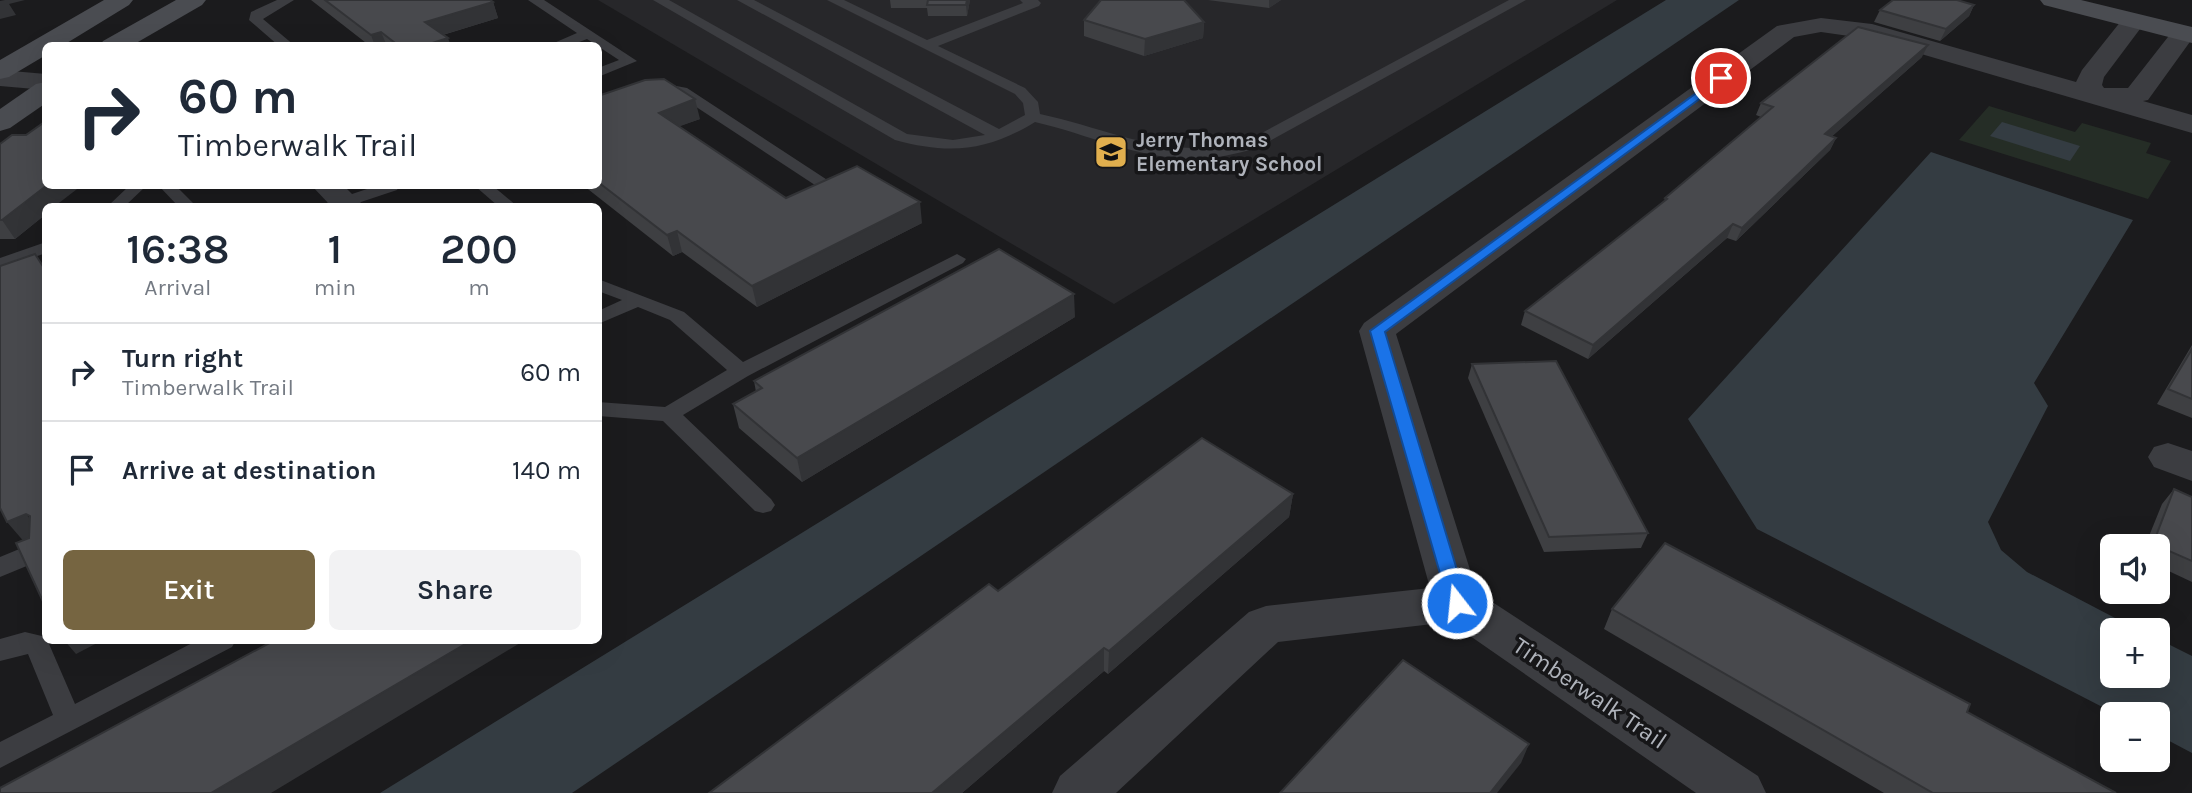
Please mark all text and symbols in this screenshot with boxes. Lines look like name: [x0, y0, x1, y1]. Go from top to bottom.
pin: [1691, 48, 1751, 108]
icon: arrive: [1702, 59, 1740, 97]
text: 60 m: [178, 68, 298, 125]
icon: right: [63, 70, 154, 161]
text: Timberwalk Trail: [178, 127, 417, 164]
place label: Jerry Thomas Elementary School: [1136, 128, 1322, 176]
school or university icon: Jerry Thomas Elementary School: [1092, 133, 1130, 171]
text: 16:38: [126, 224, 229, 274]
text: 1: [328, 224, 342, 274]
text: 200: [440, 224, 518, 274]
text: Arrival: [144, 274, 212, 301]
text: min: [314, 274, 356, 301]
text: m: [468, 274, 490, 301]
text: Turn right: [122, 343, 243, 374]
icon: right: [63, 353, 101, 391]
text: 60 m: [520, 357, 581, 388]
text: Timberwalk Trail: [122, 374, 294, 401]
icon: arrive: [63, 451, 101, 489]
text: Arrive at destination: [122, 455, 376, 486]
text: 140 m: [512, 455, 581, 486]
map controls: [2100, 534, 2170, 772]
button: sound: [2100, 534, 2170, 604]
button: Exit: [63, 550, 315, 630]
button: Share: [329, 550, 581, 630]
position arrow: [1420, 566, 1494, 640]
button: +: [2100, 618, 2170, 688]
street label: Timberwalk Trail: [1508, 631, 1672, 755]
button: −: [2100, 702, 2170, 772]

